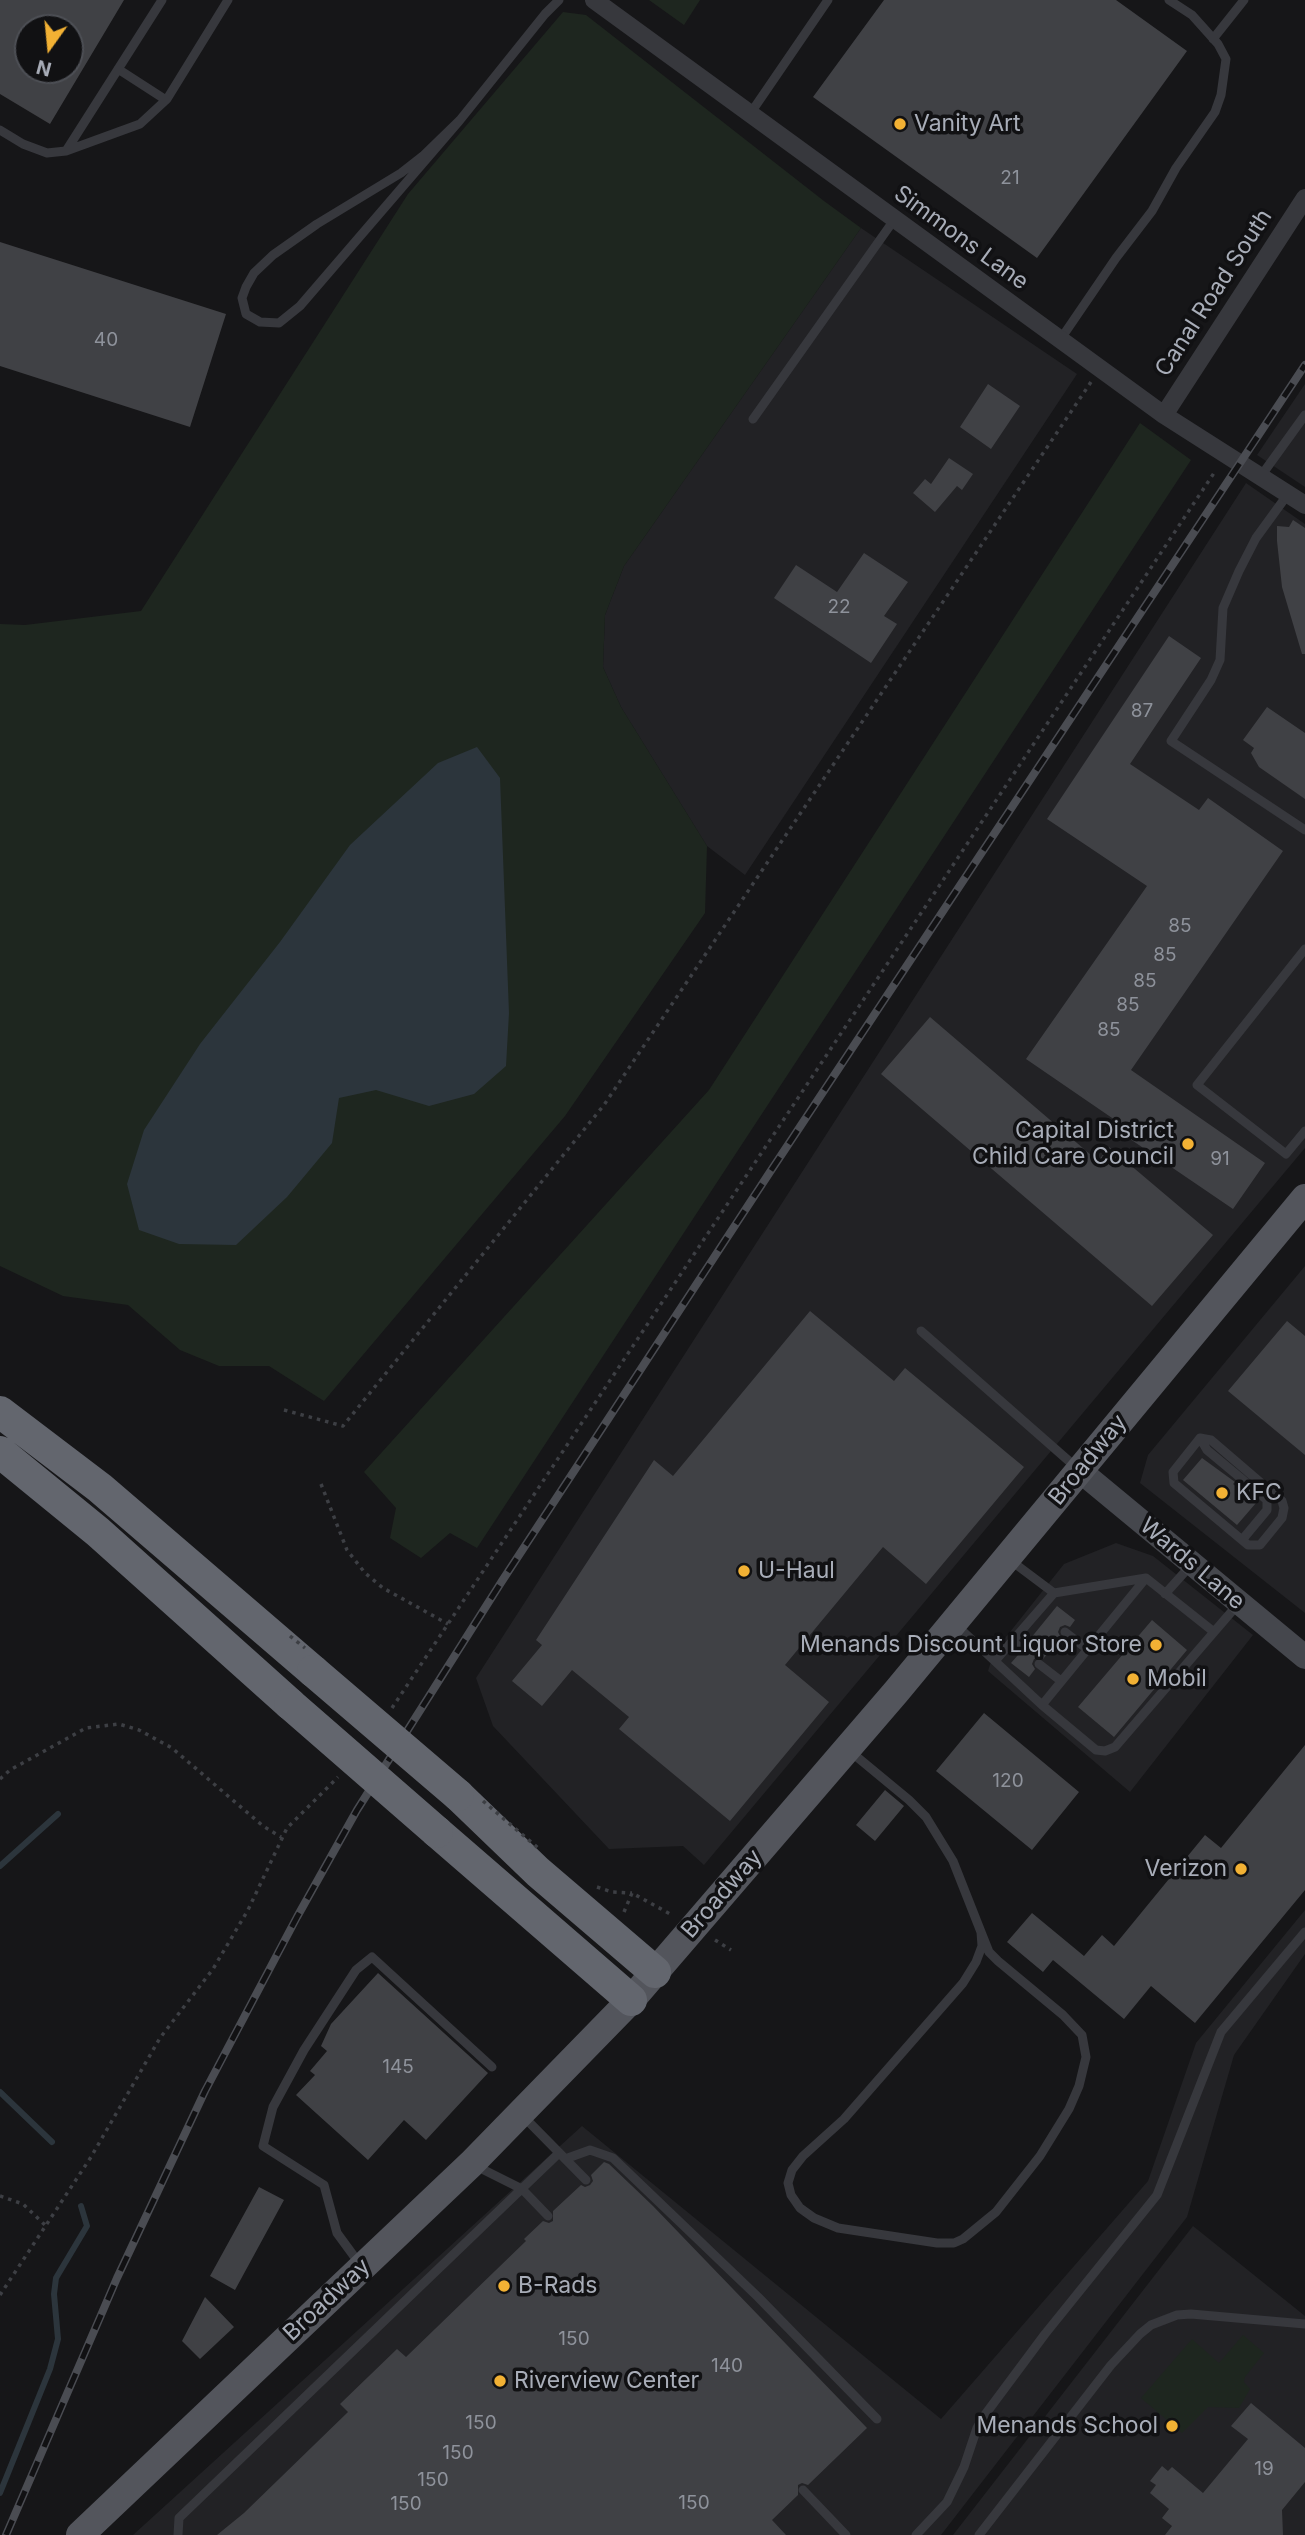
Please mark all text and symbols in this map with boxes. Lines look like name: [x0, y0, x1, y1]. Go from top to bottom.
north arrow: [14, 14, 84, 84]
text: N: [34, 55, 54, 81]
place label: Vanity Art: [914, 110, 1021, 138]
marker: Vanity Art: [892, 116, 908, 132]
house number: 21: [1000, 167, 1020, 189]
street label: Simmons Lane: [888, 180, 1034, 296]
street label: Canal Road South: [1150, 204, 1278, 382]
house number: 40: [94, 329, 118, 351]
house number: 22: [827, 596, 851, 618]
house number: 87: [1131, 700, 1153, 722]
house number: 85: [1168, 915, 1192, 937]
house number: 85: [1153, 944, 1177, 966]
house number: 85: [1133, 970, 1157, 992]
house number: 85: [1116, 994, 1140, 1016]
house number: 85: [1097, 1019, 1121, 1041]
place label: Capital District Child Care Council: [972, 1117, 1174, 1171]
marker: Capital District Child Care Council: [1180, 1136, 1196, 1152]
house number: 91: [1210, 1148, 1230, 1170]
street label: Broadway: [1043, 1409, 1133, 1511]
place label: KFC: [1236, 1479, 1282, 1507]
marker: KFC: [1214, 1485, 1230, 1501]
street label: Wards Lane: [1134, 1512, 1250, 1616]
place label: U-Haul: [758, 1557, 835, 1585]
marker: U-Haul: [736, 1563, 752, 1579]
place label: Menands Discount Liquor Store: [800, 1631, 1142, 1659]
marker: Menands Discount Liquor Store: [1148, 1637, 1164, 1653]
place label: Mobil: [1147, 1665, 1207, 1693]
marker: Mobil: [1125, 1671, 1141, 1687]
house number: 120: [992, 1770, 1024, 1792]
street label: Broadway: [676, 1844, 768, 1944]
place label: Verizon: [1145, 1855, 1227, 1883]
marker: Verizon: [1233, 1861, 1249, 1877]
house number: 145: [382, 2056, 414, 2078]
street label: Broadway: [278, 2253, 376, 2347]
place label: B-Rads: [518, 2272, 597, 2300]
marker: B-Rads: [496, 2278, 512, 2294]
house number: 150: [558, 2328, 590, 2350]
house number: 140: [711, 2355, 743, 2377]
place label: Riverview Center: [514, 2367, 699, 2395]
marker: Riverview Center: [492, 2373, 508, 2389]
house number: 150: [465, 2412, 497, 2434]
place label: Menands School: [976, 2412, 1158, 2440]
marker: Menands School: [1164, 2418, 1180, 2434]
house number: 150: [442, 2442, 474, 2464]
house number: 19: [1254, 2458, 1274, 2480]
house number: 150: [417, 2469, 449, 2491]
house number: 150: [678, 2492, 710, 2514]
house number: 150: [390, 2493, 422, 2515]

